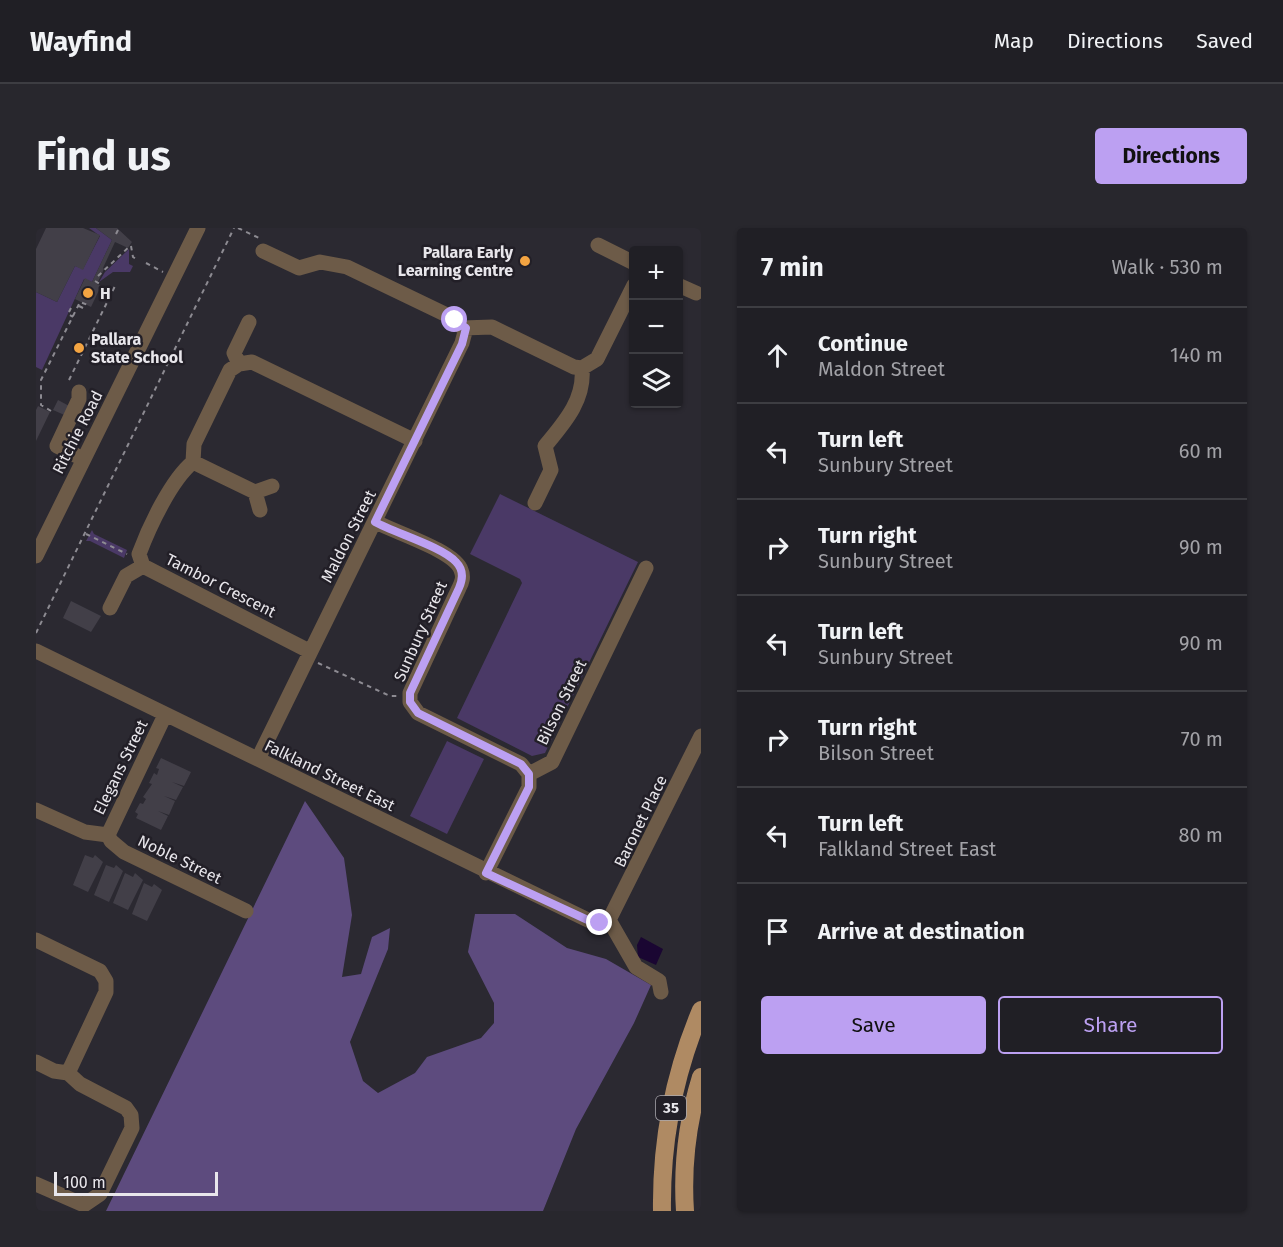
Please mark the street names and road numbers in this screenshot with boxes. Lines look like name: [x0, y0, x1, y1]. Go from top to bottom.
street label: Ritchie Road: [48, 387, 107, 477]
street label: Maldon Street: [317, 486, 380, 586]
street label: Tambor Crescent: [163, 550, 279, 621]
street label: Sunbury Street: [390, 578, 451, 684]
street label: Bilson Street: [533, 656, 590, 748]
street label: Elegans Street: [89, 717, 152, 818]
street label: Falkland Street East: [262, 736, 398, 815]
street label: Baronet Place: [610, 772, 671, 870]
street label: Noble Street: [135, 831, 225, 888]
road number: 35: [656, 1096, 686, 1120]

